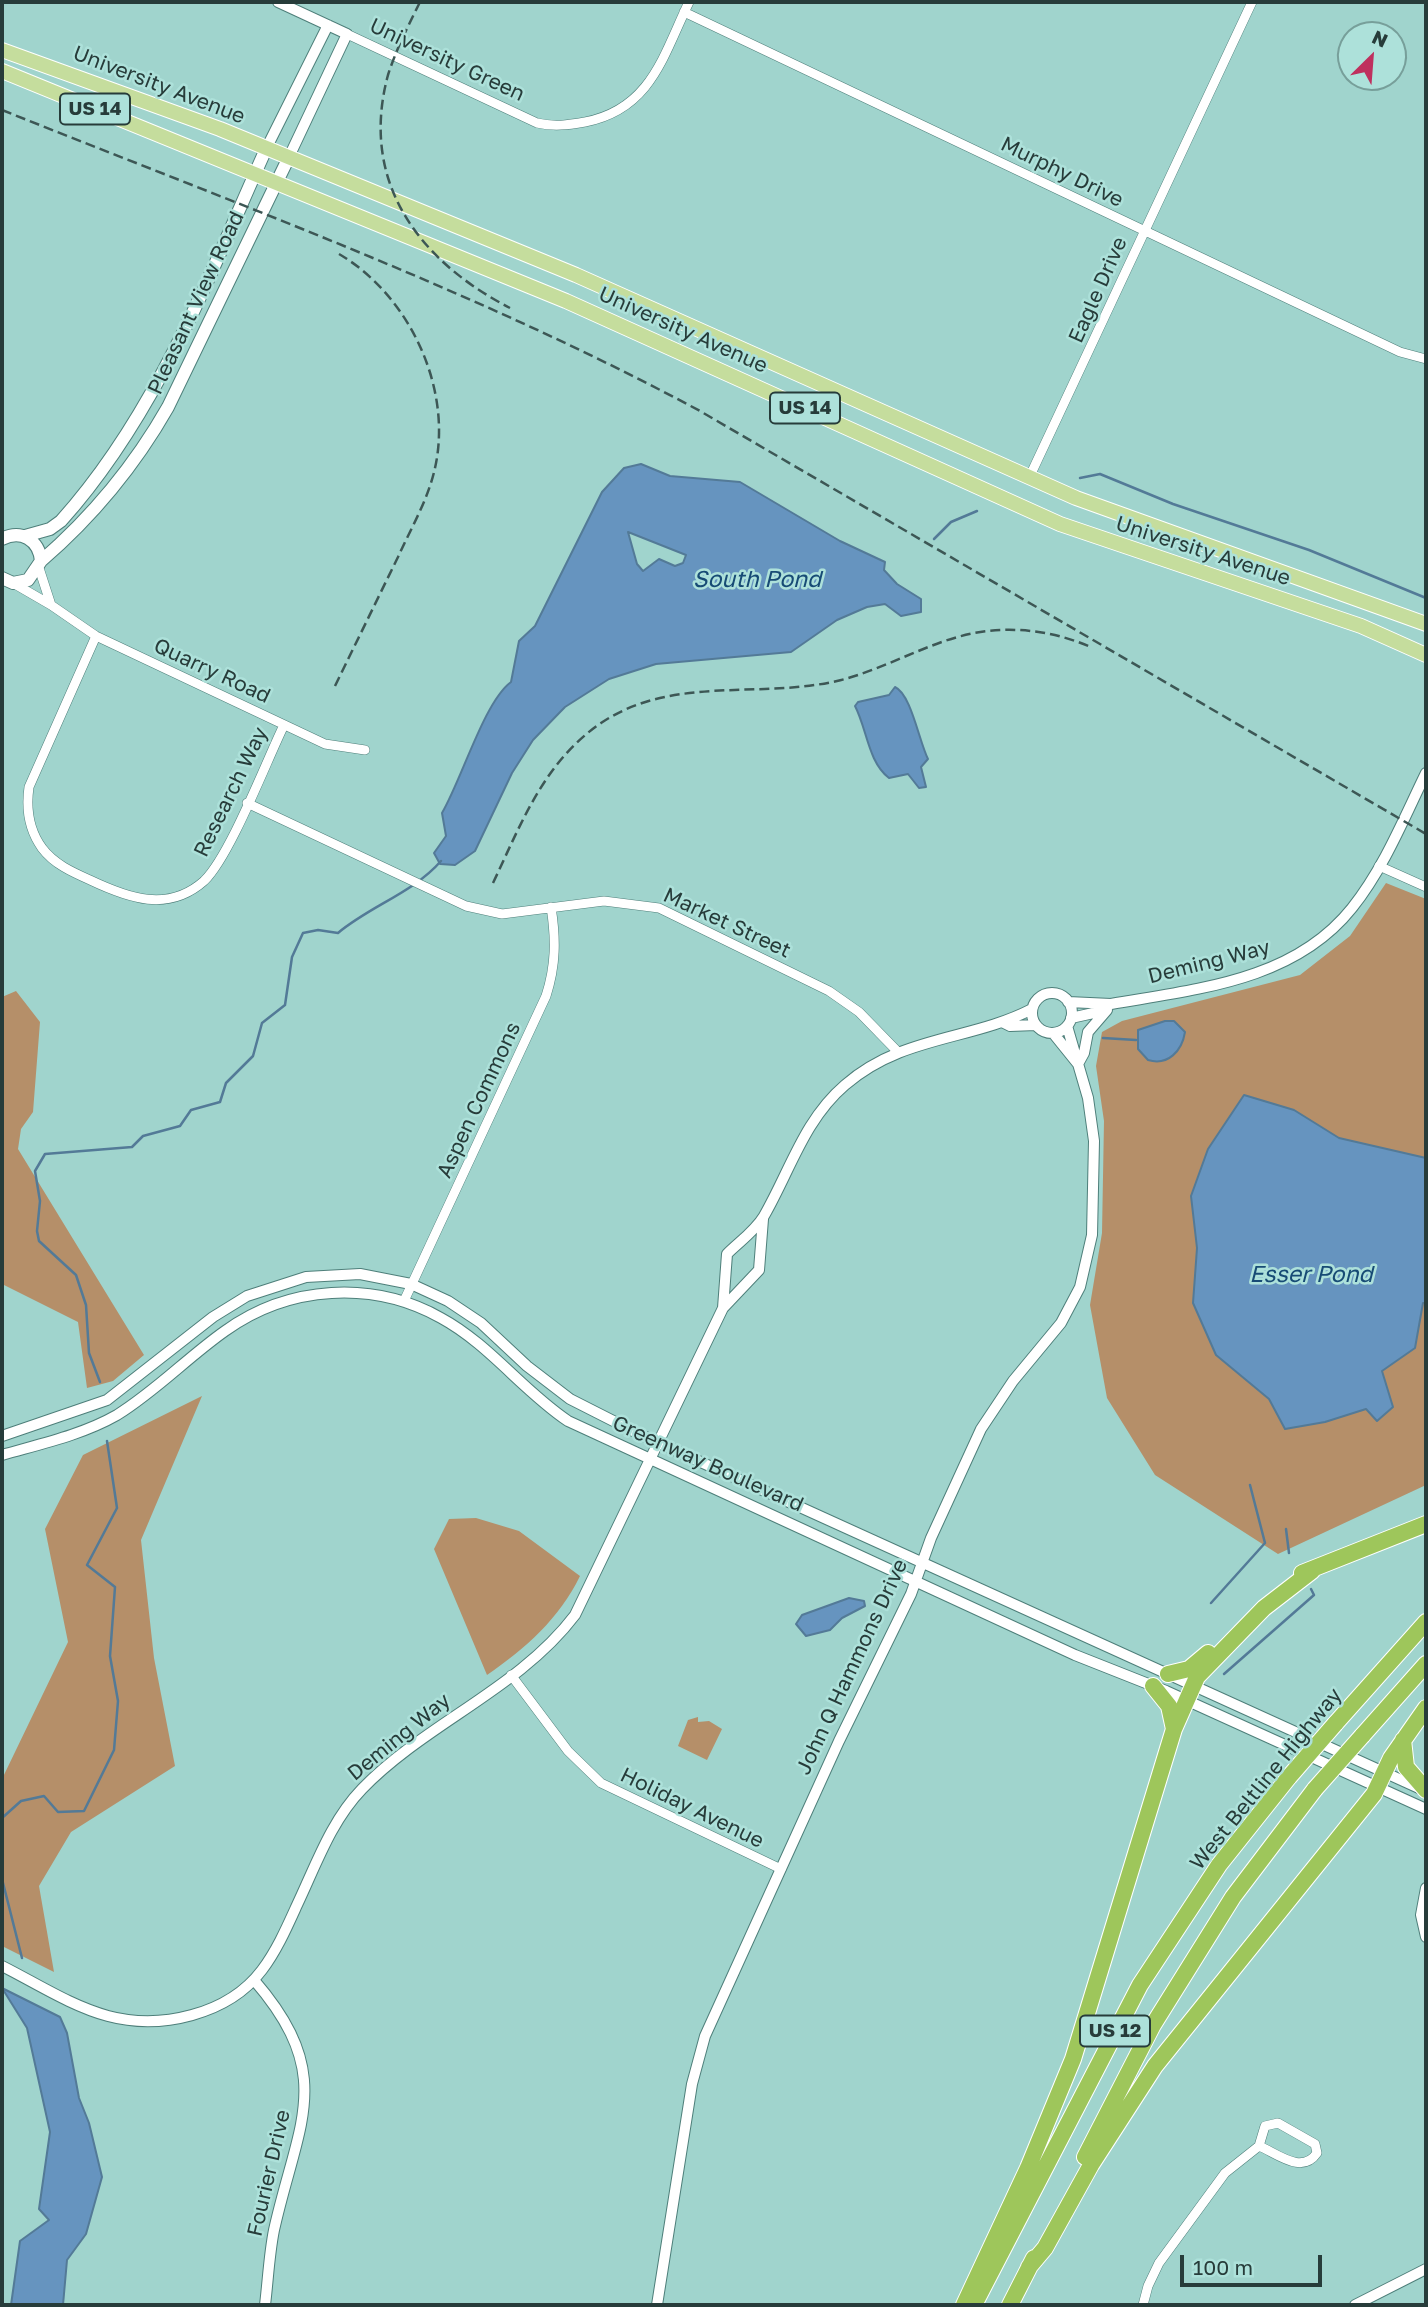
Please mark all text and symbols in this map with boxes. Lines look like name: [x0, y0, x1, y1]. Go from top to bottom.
street label: University Green: [365, 13, 529, 107]
north arrow: [1337, 21, 1407, 91]
text: N: [1369, 25, 1392, 52]
street label: University Avenue: [69, 41, 249, 129]
road number: US 14: [60, 94, 130, 124]
street label: Murphy Drive: [997, 131, 1127, 213]
street label: Pleasant View Road: [143, 207, 249, 399]
street label: Eagle Drive: [1063, 233, 1133, 347]
street label: University Avenue: [595, 281, 771, 379]
road number: US 14: [770, 392, 840, 424]
street label: University Avenue: [1112, 511, 1294, 591]
water label: South Pond: [693, 566, 821, 594]
street label: Quarry Road: [150, 633, 274, 709]
street label: Research Way: [189, 723, 273, 861]
street label: Market Street: [659, 883, 795, 963]
street label: Deming Way: [1145, 935, 1273, 989]
street label: Aspen Commons: [432, 1018, 526, 1182]
water label: Esser Pond: [1249, 1261, 1373, 1289]
street label: Greenway Boulevard: [609, 1411, 807, 1517]
street label: John Q Hammons Drive: [791, 1555, 913, 1779]
street label: West Beltline Highway: [1185, 1683, 1347, 1875]
street label: Deming Way: [343, 1688, 455, 1786]
street label: Holiday Avenue: [616, 1762, 768, 1854]
road number: US 12: [1080, 2016, 1150, 2047]
street label: Fourier Drive: [242, 2107, 296, 2239]
scale bar: [1183, 2240, 1325, 2284]
text: 100 m: [1193, 2254, 1253, 2280]

